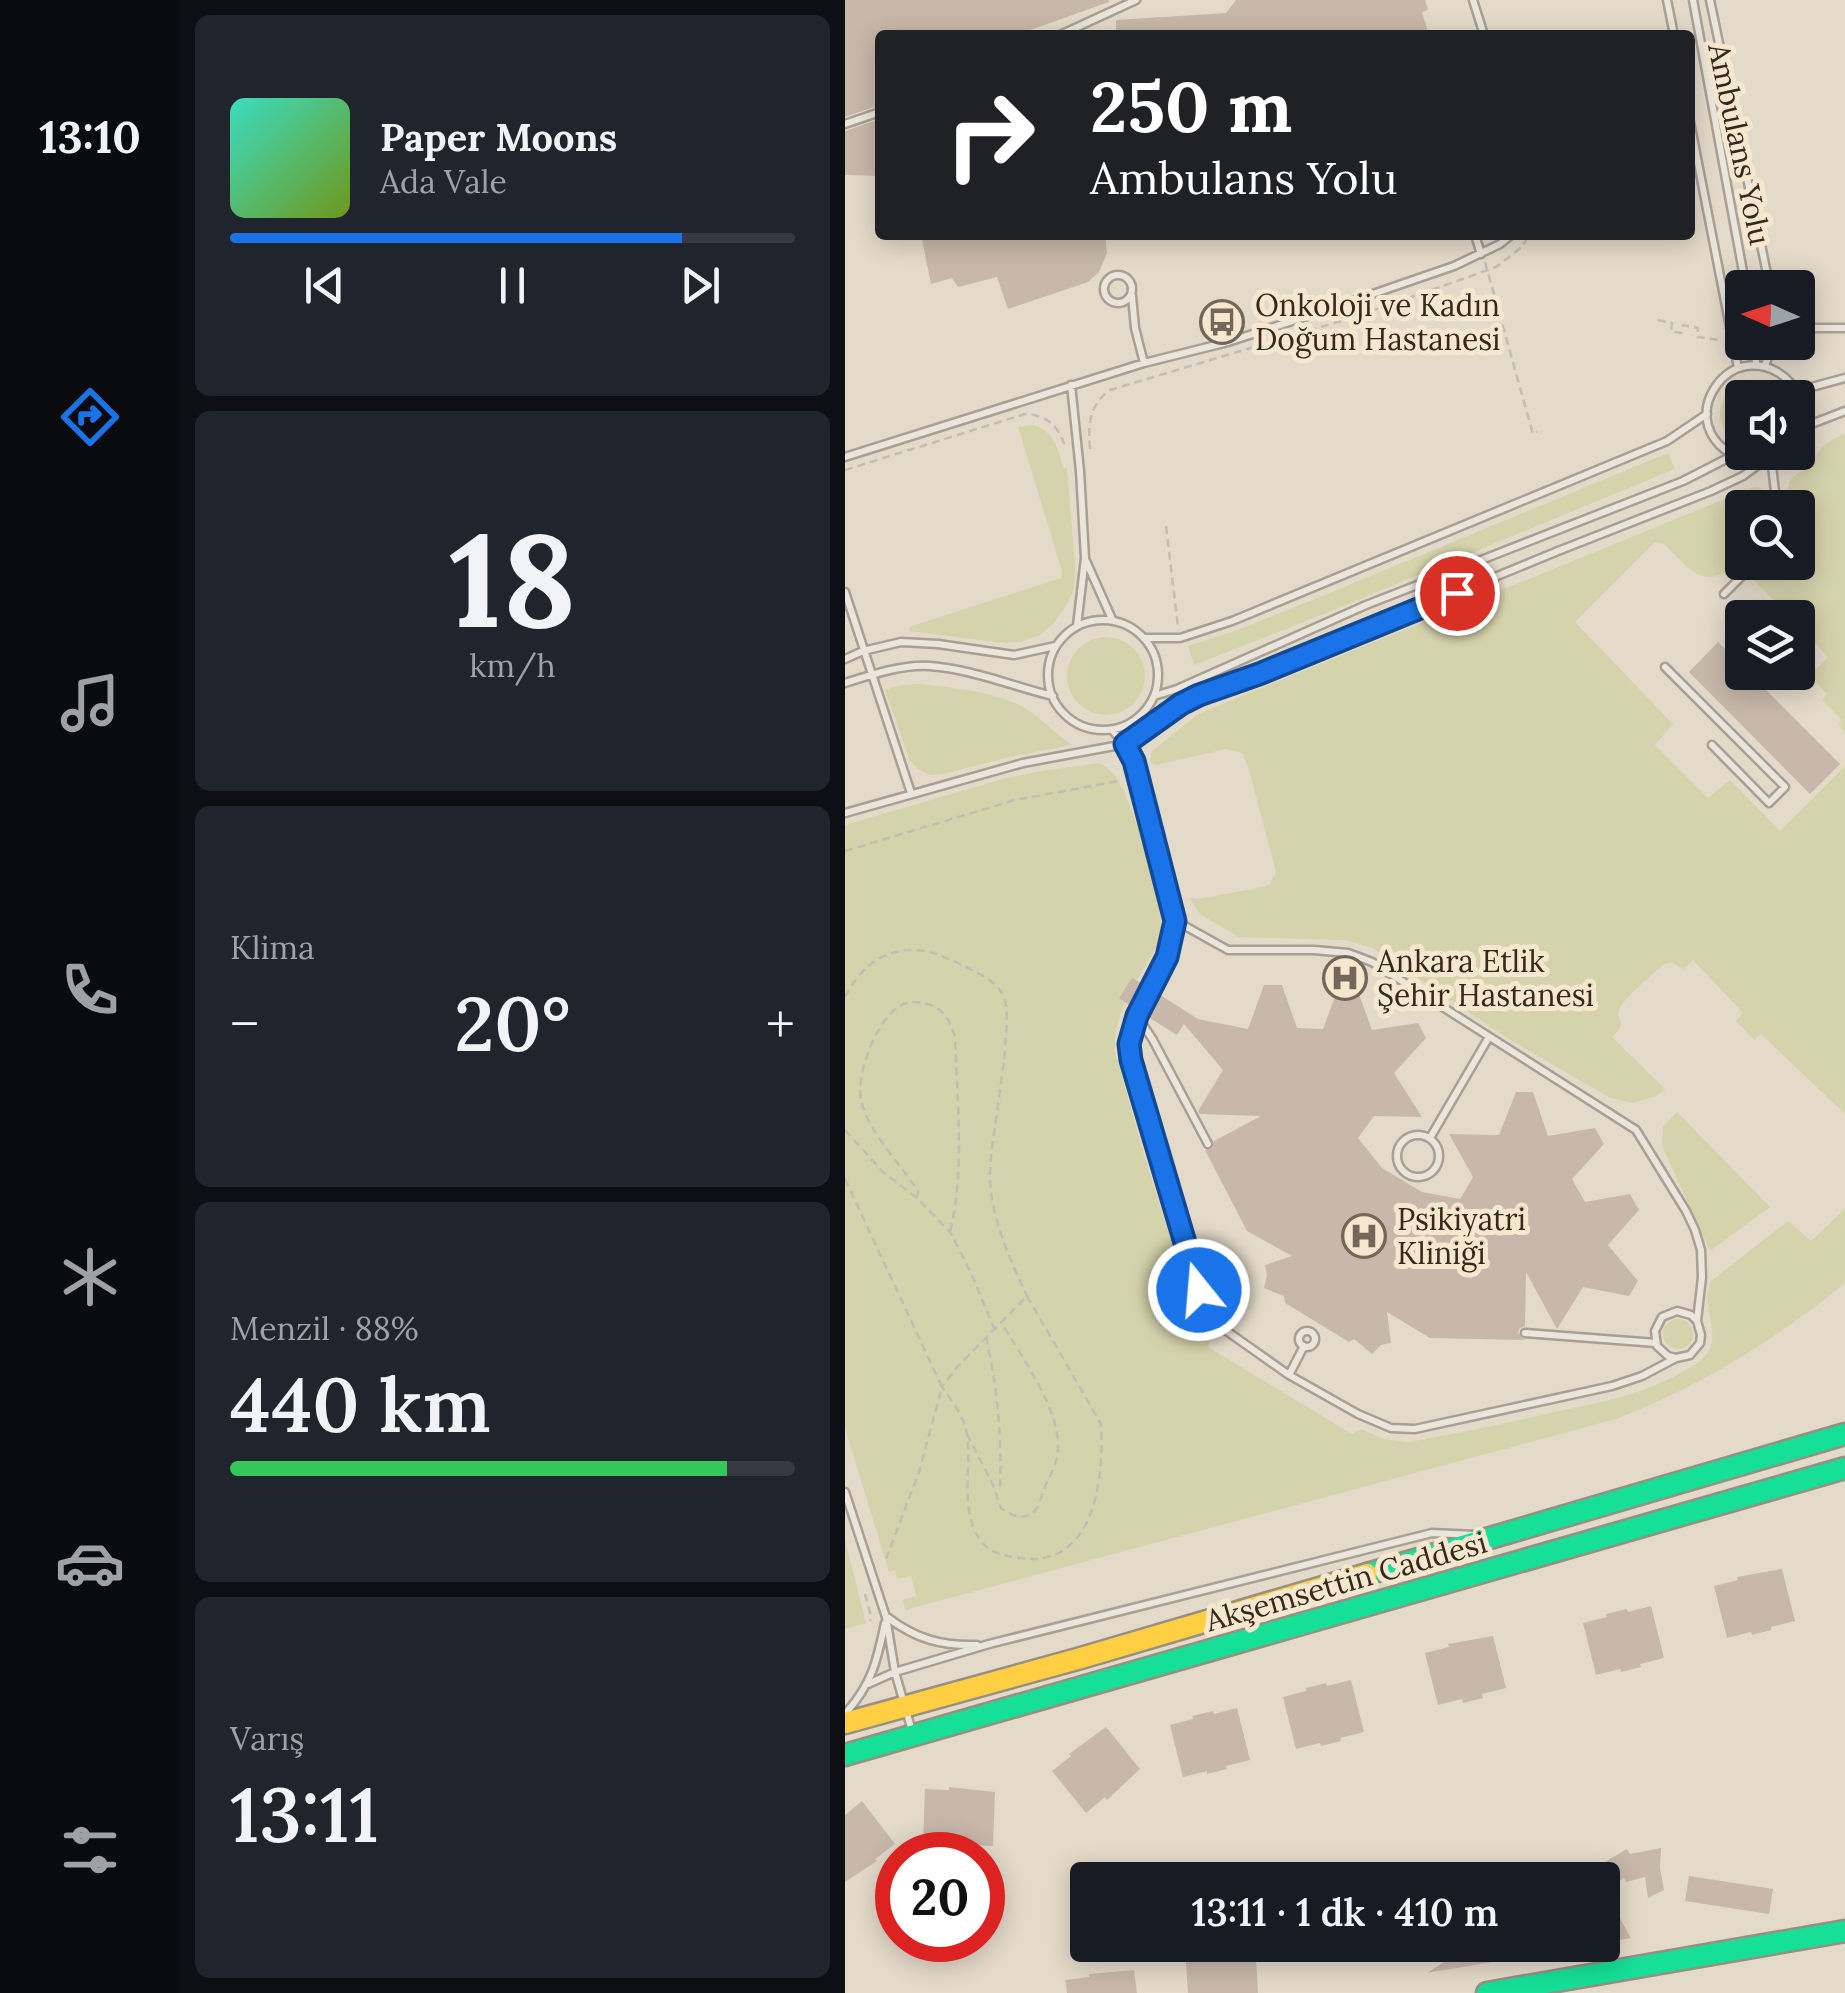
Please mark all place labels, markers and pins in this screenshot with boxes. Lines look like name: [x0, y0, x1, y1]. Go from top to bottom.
place label: Onkoloji ve Kadın Doğum Hastanesi: [1255, 286, 1501, 359]
bus stop icon: Onkoloji ve Kadın Doğum Hastanesi: [1199, 299, 1245, 345]
pin: [1415, 551, 1500, 636]
place label: Ankara Etlik Şehir Hastanesi: [1376, 942, 1594, 1014]
hospital icon: Ankara Etlik Şehir Hastanesi: [1322, 955, 1368, 1001]
place label: Psikiyatri Kliniği: [1397, 1200, 1526, 1273]
hospital icon: Psikiyatri Kliniği: [1341, 1213, 1387, 1259]

